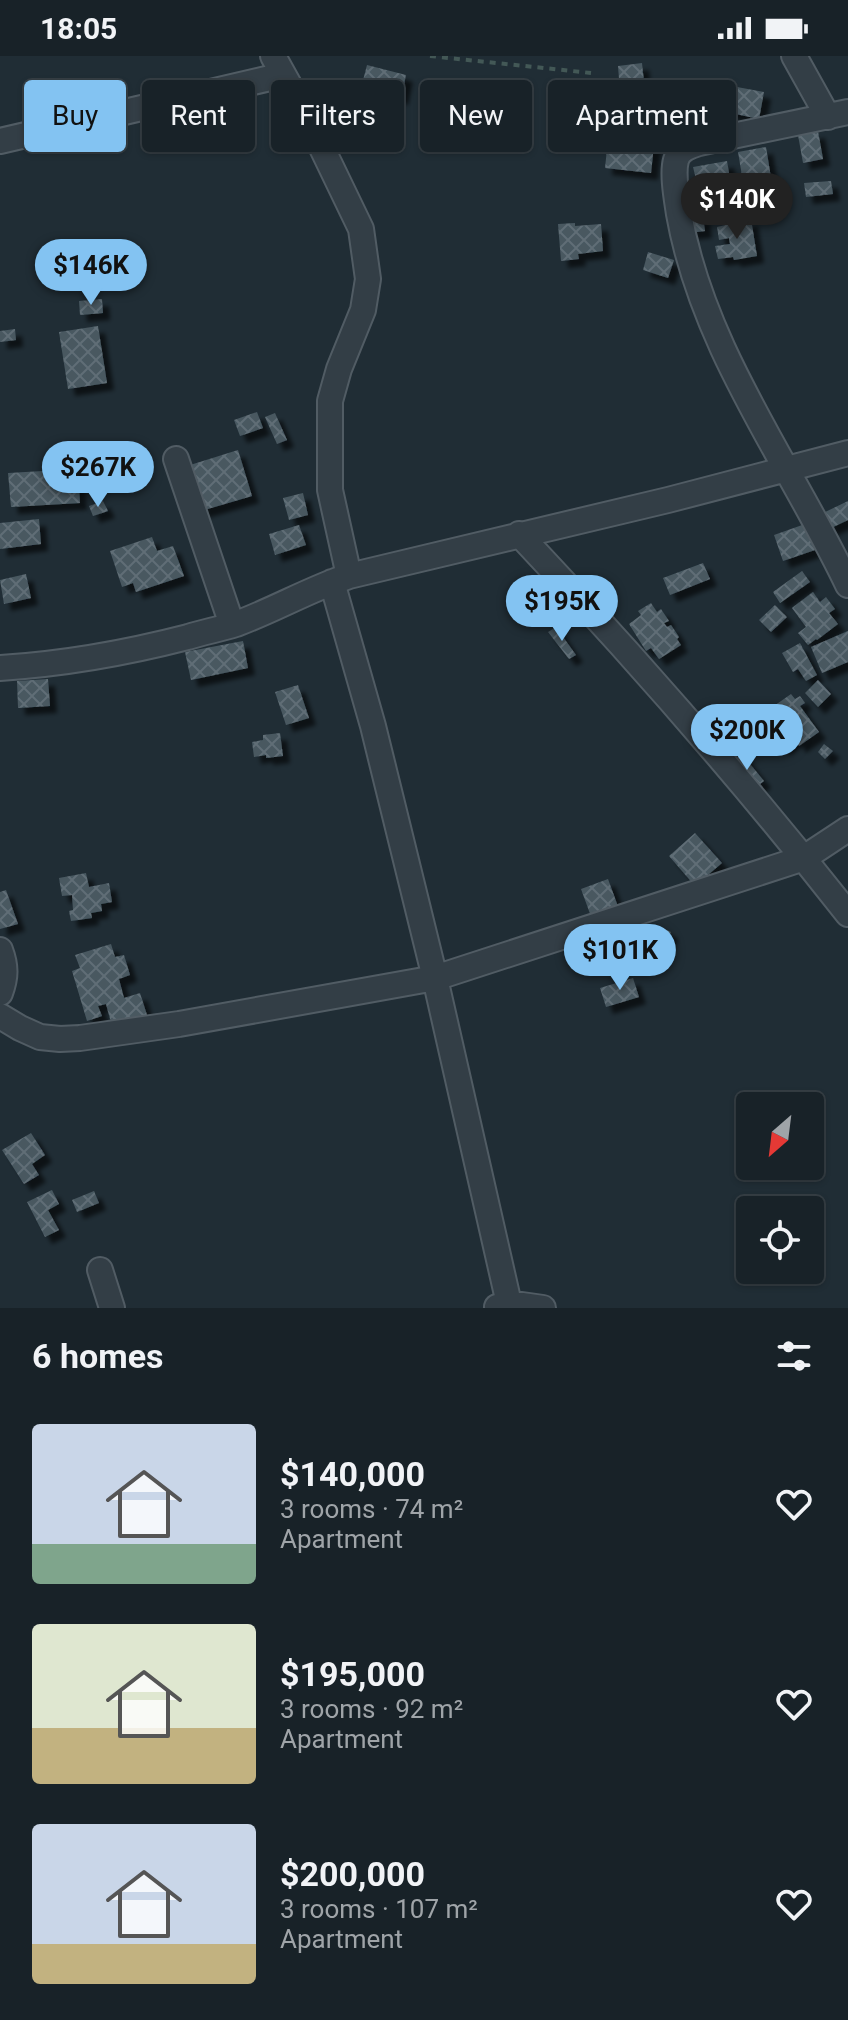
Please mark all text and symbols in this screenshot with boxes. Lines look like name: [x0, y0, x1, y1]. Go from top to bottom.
text: 18:05: [40, 11, 117, 46]
chip: Buy: [24, 80, 126, 152]
chip: Rent: [142, 80, 255, 152]
chip: Filters: [271, 80, 404, 152]
chip: New: [420, 80, 532, 152]
chip: Apartment: [548, 80, 736, 152]
pin: $140K: [681, 173, 793, 241]
text: $140K: [699, 184, 775, 214]
pin: $146K: [35, 239, 147, 307]
text: $146K: [53, 250, 129, 280]
pin: $267K: [42, 441, 154, 509]
text: $267K: [60, 452, 136, 482]
pin: $195K: [506, 575, 618, 643]
text: $195K: [524, 586, 600, 616]
pin: $200K: [691, 704, 803, 772]
text: $200K: [709, 715, 785, 745]
pin: $101K: [564, 924, 676, 992]
text: $101K: [582, 935, 658, 965]
north arrow: [736, 1092, 824, 1180]
map controls: [736, 1092, 824, 1284]
button: locate: [736, 1196, 824, 1284]
icon: filters: [772, 1334, 816, 1378]
text: 6 homes: [32, 1336, 163, 1376]
text: $140,000: [280, 1454, 425, 1494]
icon: home: [96, 1456, 192, 1552]
icon: heart: [772, 1482, 816, 1526]
text: 3 rooms · 74 m²: [280, 1494, 463, 1524]
text: Apartment: [280, 1524, 403, 1554]
text: $195,000: [280, 1654, 425, 1694]
icon: home: [96, 1656, 192, 1752]
icon: heart: [772, 1682, 816, 1726]
text: 3 rooms · 92 m²: [280, 1694, 463, 1724]
text: Apartment: [280, 1724, 403, 1754]
text: $200,000: [280, 1854, 425, 1894]
icon: home: [96, 1856, 192, 1952]
icon: heart: [772, 1882, 816, 1926]
text: 3 rooms · 107 m²: [280, 1894, 478, 1924]
text: Apartment: [280, 1924, 403, 1954]

